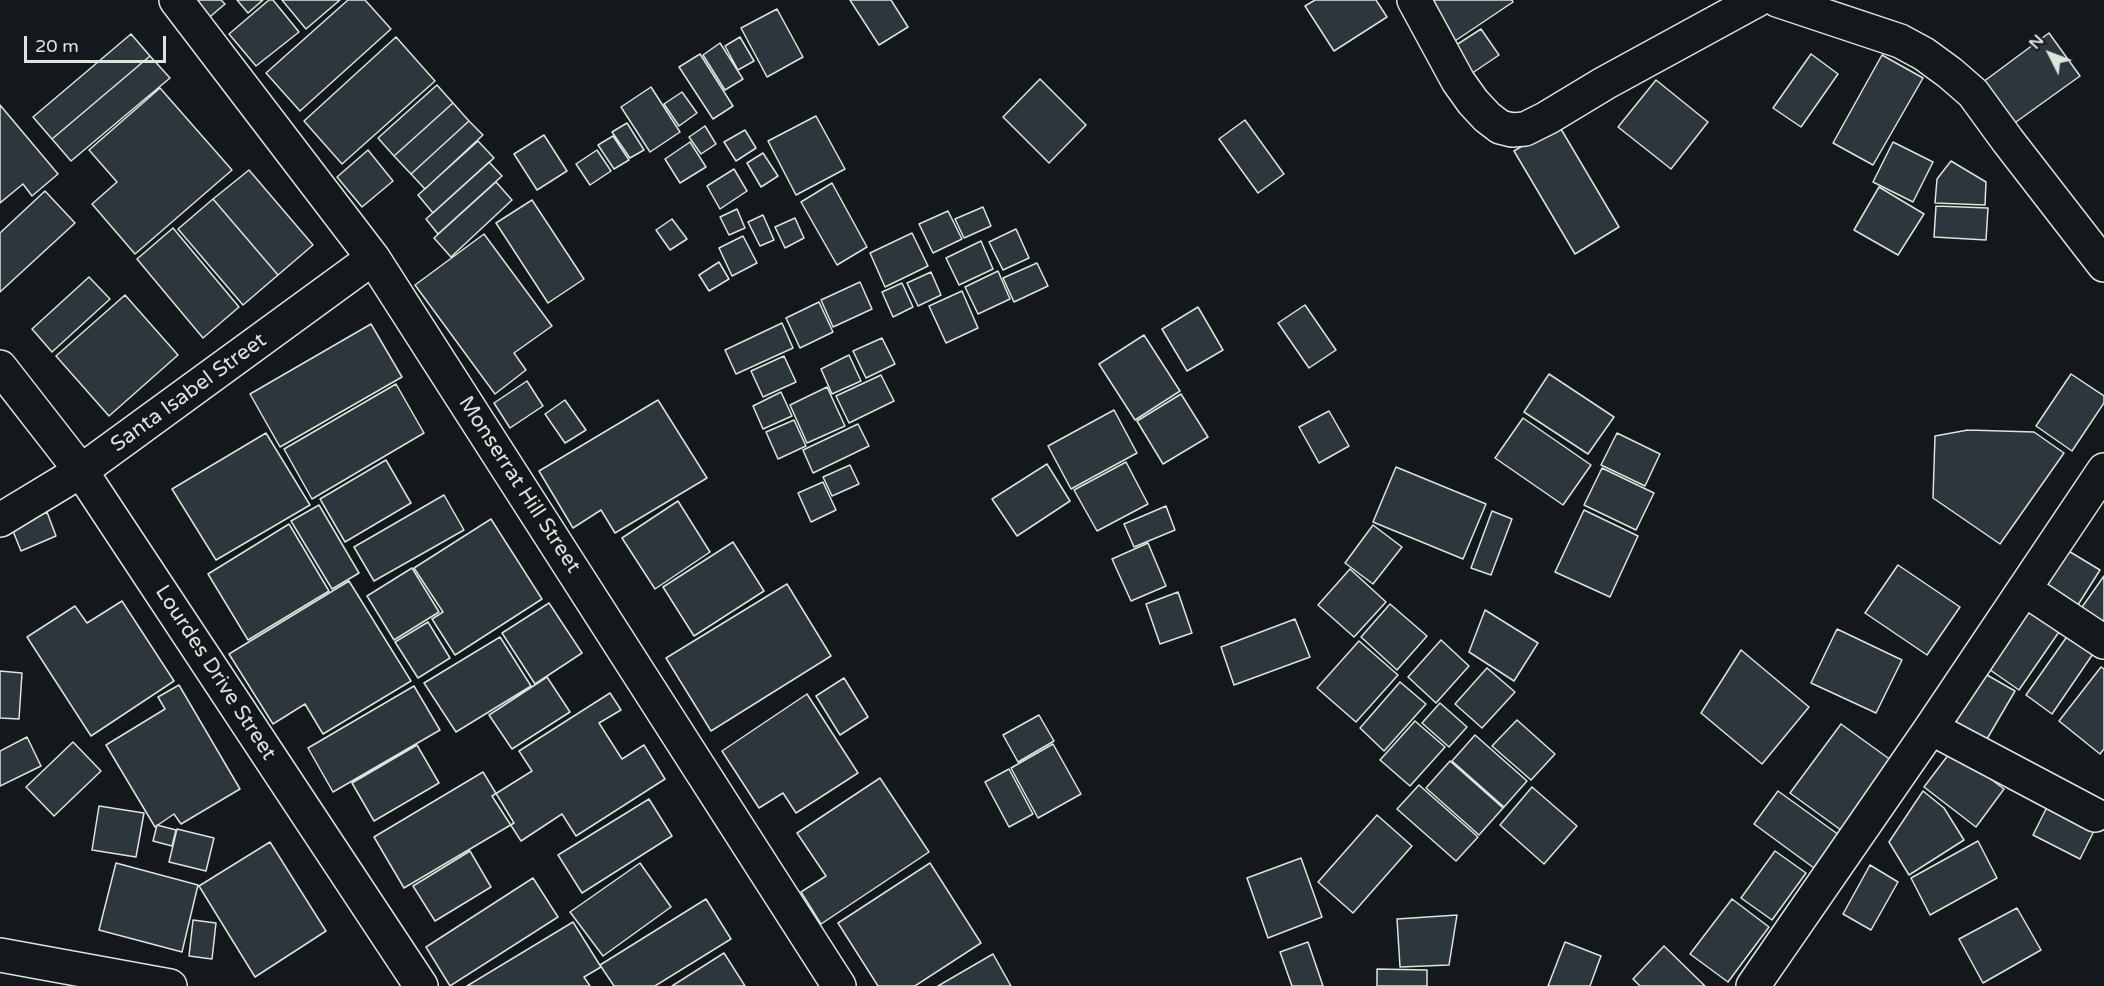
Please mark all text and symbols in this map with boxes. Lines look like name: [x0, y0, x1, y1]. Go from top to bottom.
scale bar: [27, 24, 170, 62]
north arrow: [2020, 24, 2080, 84]
text: N: [2025, 30, 2048, 53]
text: 20 m: [35, 35, 79, 57]
street label: Santa Isabel Street: [106, 328, 272, 458]
street label: Monserrat Hill Street: [452, 392, 586, 578]
street label: Lourdes Drive Street: [149, 581, 281, 765]

